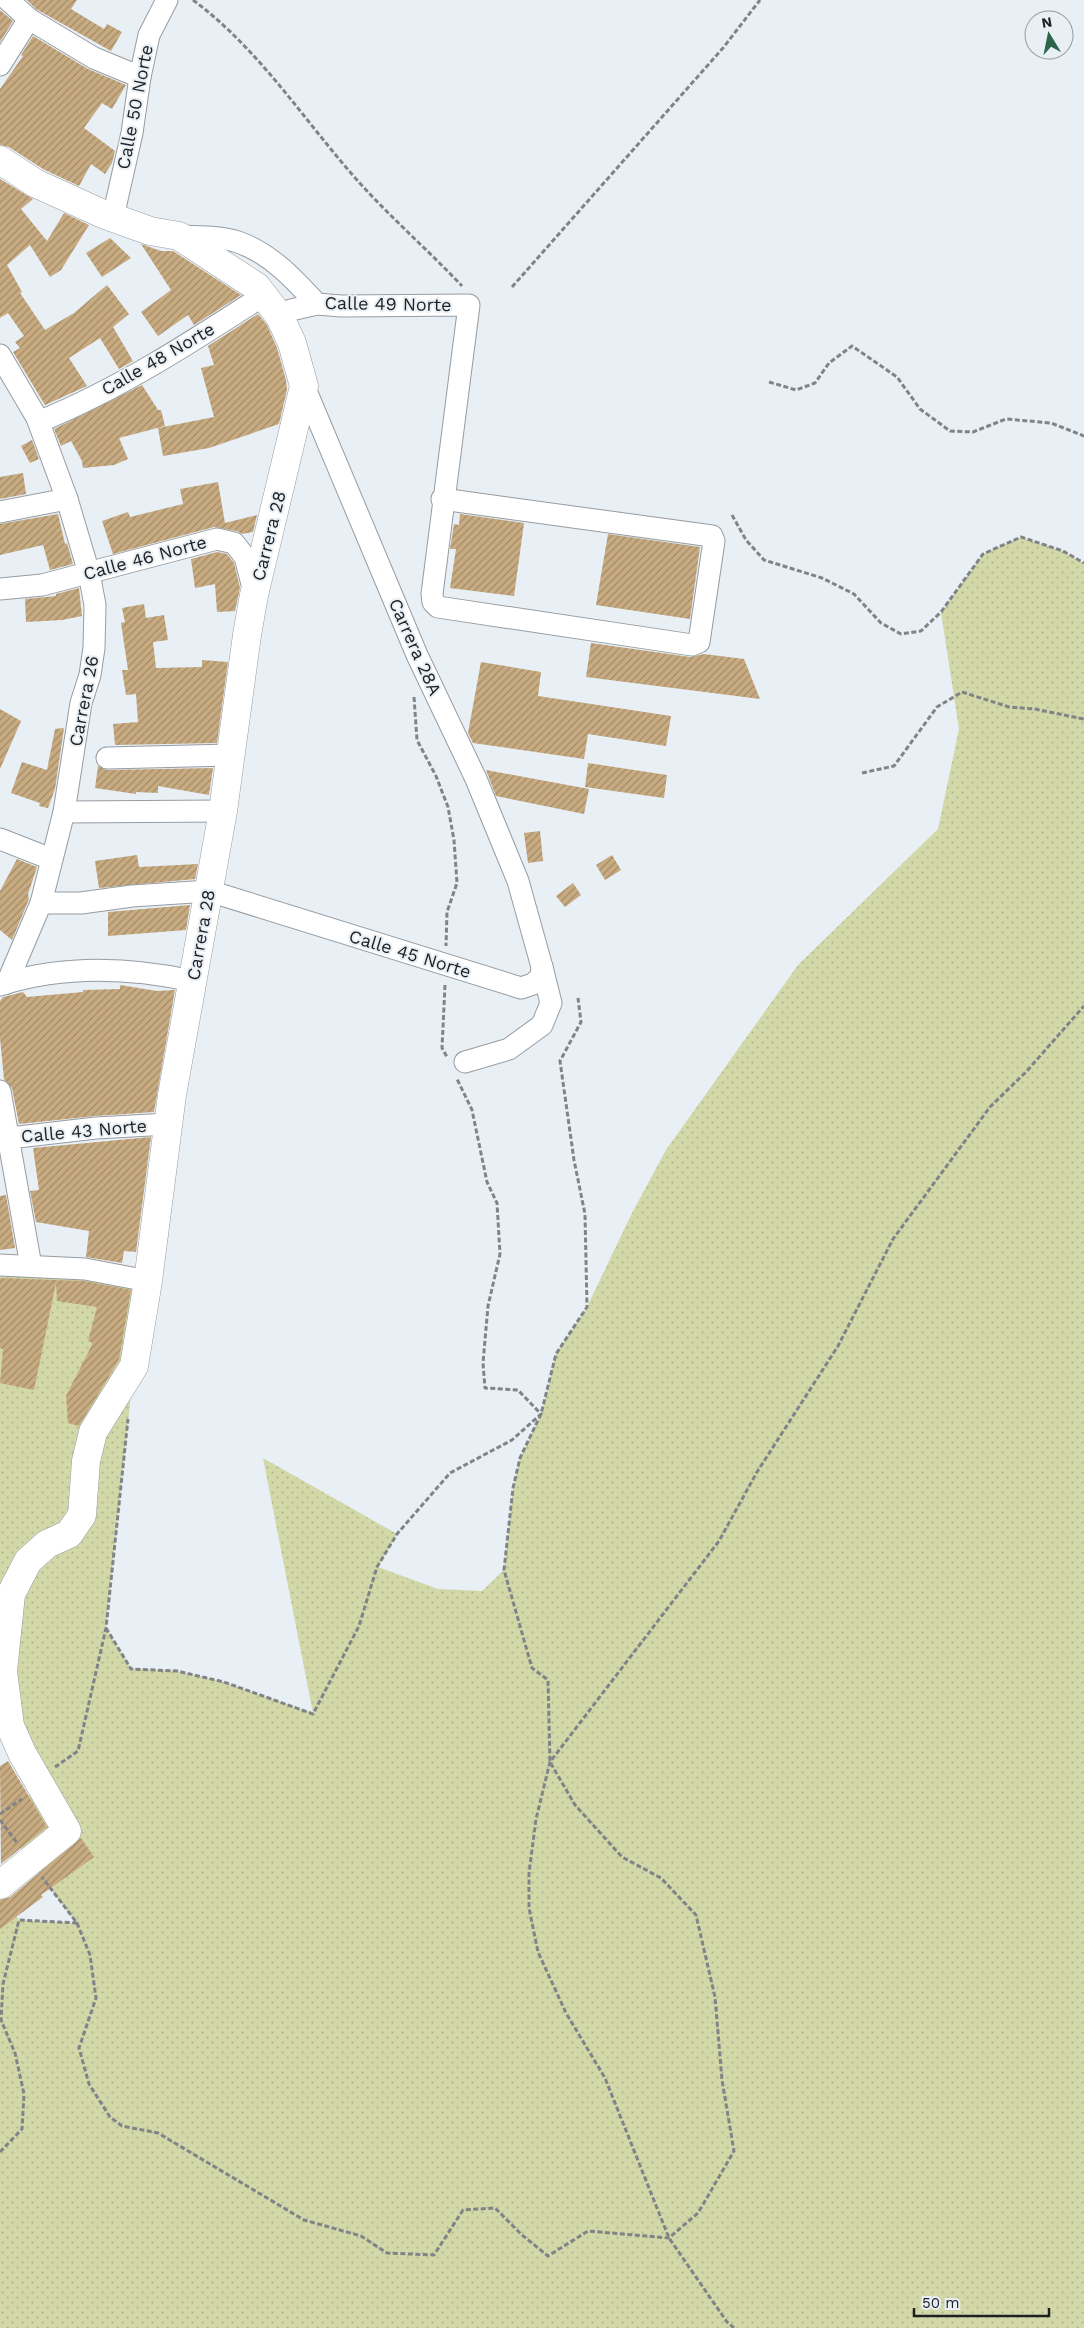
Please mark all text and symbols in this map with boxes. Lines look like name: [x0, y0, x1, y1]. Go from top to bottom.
north arrow: [1024, 10, 1074, 60]
text: N: [1040, 13, 1053, 31]
street label: Calle 50 Norte: [112, 43, 157, 171]
street label: Calle 49 Norte: [324, 292, 452, 315]
street label: Calle 48 Norte: [98, 318, 218, 399]
street label: Carrera 28: [247, 489, 290, 583]
street label: Calle 46 Norte: [81, 531, 209, 584]
street label: Carrera 28A: [385, 595, 446, 699]
street label: Carrera 26: [64, 654, 103, 748]
street label: Carrera 28: [182, 888, 219, 982]
street label: Calle 45 Norte: [347, 925, 474, 982]
street label: Calle 43 Norte: [20, 1115, 148, 1146]
scale bar: [914, 2286, 1049, 2318]
text: 50 m: [922, 2294, 959, 2312]

